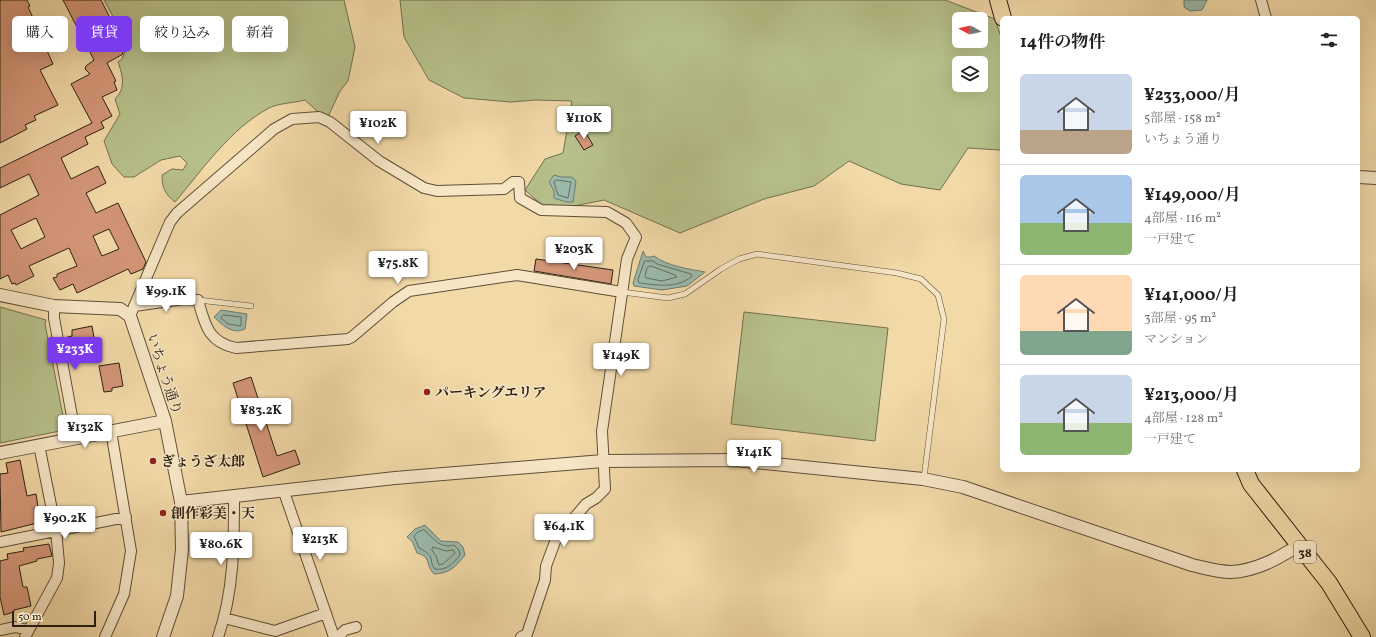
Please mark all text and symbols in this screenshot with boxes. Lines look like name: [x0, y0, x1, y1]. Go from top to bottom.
north arrow: [952, 12, 988, 48]
map controls: [952, 12, 988, 92]
chip: 購入: [12, 16, 68, 52]
chip: 賃貸: [76, 16, 132, 52]
chip: 絞り込み: [140, 16, 224, 52]
chip: 新着: [232, 16, 288, 52]
icon: filters: [1318, 29, 1340, 51]
text: 14件の物件: [1020, 31, 1105, 54]
button: layers: [952, 56, 988, 92]
text: ¥233,000/月: [1144, 84, 1241, 107]
icon: home: [1052, 90, 1100, 138]
pin: ¥110K: [556, 106, 612, 140]
text: ¥110K: [566, 110, 602, 128]
text: 5部屋 · 158 m²: [1144, 110, 1221, 128]
pin: ¥102K: [350, 111, 406, 145]
text: ¥102K: [359, 115, 397, 133]
text: いちょう通り: [1144, 131, 1222, 149]
text: ¥149,000/月: [1144, 184, 1241, 207]
icon: home: [1052, 191, 1100, 239]
text: 4部屋 · 116 m²: [1144, 210, 1221, 228]
text: 一戸建て: [1144, 231, 1196, 249]
pin: ¥203K: [546, 237, 602, 271]
text: ¥203K: [555, 241, 593, 259]
pin: ¥75.8K: [365, 251, 431, 285]
text: ¥75.8K: [378, 255, 418, 273]
pin: ¥99.1K: [133, 279, 199, 313]
text: ¥99.1K: [146, 283, 186, 301]
text: ¥141,000/月: [1144, 284, 1239, 307]
icon: home: [1052, 291, 1100, 339]
text: 3部屋 · 95 m²: [1144, 310, 1216, 328]
text: マンション: [1144, 331, 1208, 349]
street label: いちょう通り: [142, 332, 186, 417]
pin: ¥233K: [47, 337, 103, 371]
text: ¥233K: [56, 341, 94, 359]
pin: ¥149K: [593, 343, 649, 377]
text: ¥149K: [602, 347, 640, 365]
place label: パーキングエリア: [435, 384, 546, 403]
text: ¥213,000/月: [1144, 384, 1239, 407]
marker: パーキングエリア: [422, 387, 432, 397]
icon: home: [1052, 391, 1100, 439]
pin: ¥83.2K: [228, 398, 294, 432]
text: ¥83.2K: [240, 402, 282, 420]
text: 4部屋 · 128 m²: [1144, 410, 1223, 428]
pin: ¥132K: [57, 415, 113, 449]
text: ¥132K: [67, 419, 103, 437]
text: 一戸建て: [1144, 431, 1196, 449]
pin: ¥141K: [726, 440, 782, 474]
text: ¥141K: [736, 444, 772, 462]
place label: ぎょうざ太郎: [161, 453, 245, 472]
marker: ぎょうざ太郎: [148, 456, 158, 466]
place label: 創作彩美・天: [171, 505, 255, 524]
pin: ¥90.2K: [32, 506, 98, 540]
marker: 創作彩美・天: [158, 508, 168, 518]
text: ¥90.2K: [43, 510, 87, 528]
pin: ¥64.1K: [531, 514, 597, 548]
text: ¥64.1K: [543, 518, 585, 536]
pin: ¥213K: [292, 527, 348, 561]
text: ¥213K: [302, 531, 338, 549]
pin: ¥80.6K: [188, 532, 254, 566]
text: ¥80.6K: [199, 536, 243, 554]
road number: 38: [1294, 541, 1316, 563]
scale bar: [12, 609, 96, 628]
text: 50 m: [18, 610, 42, 625]

